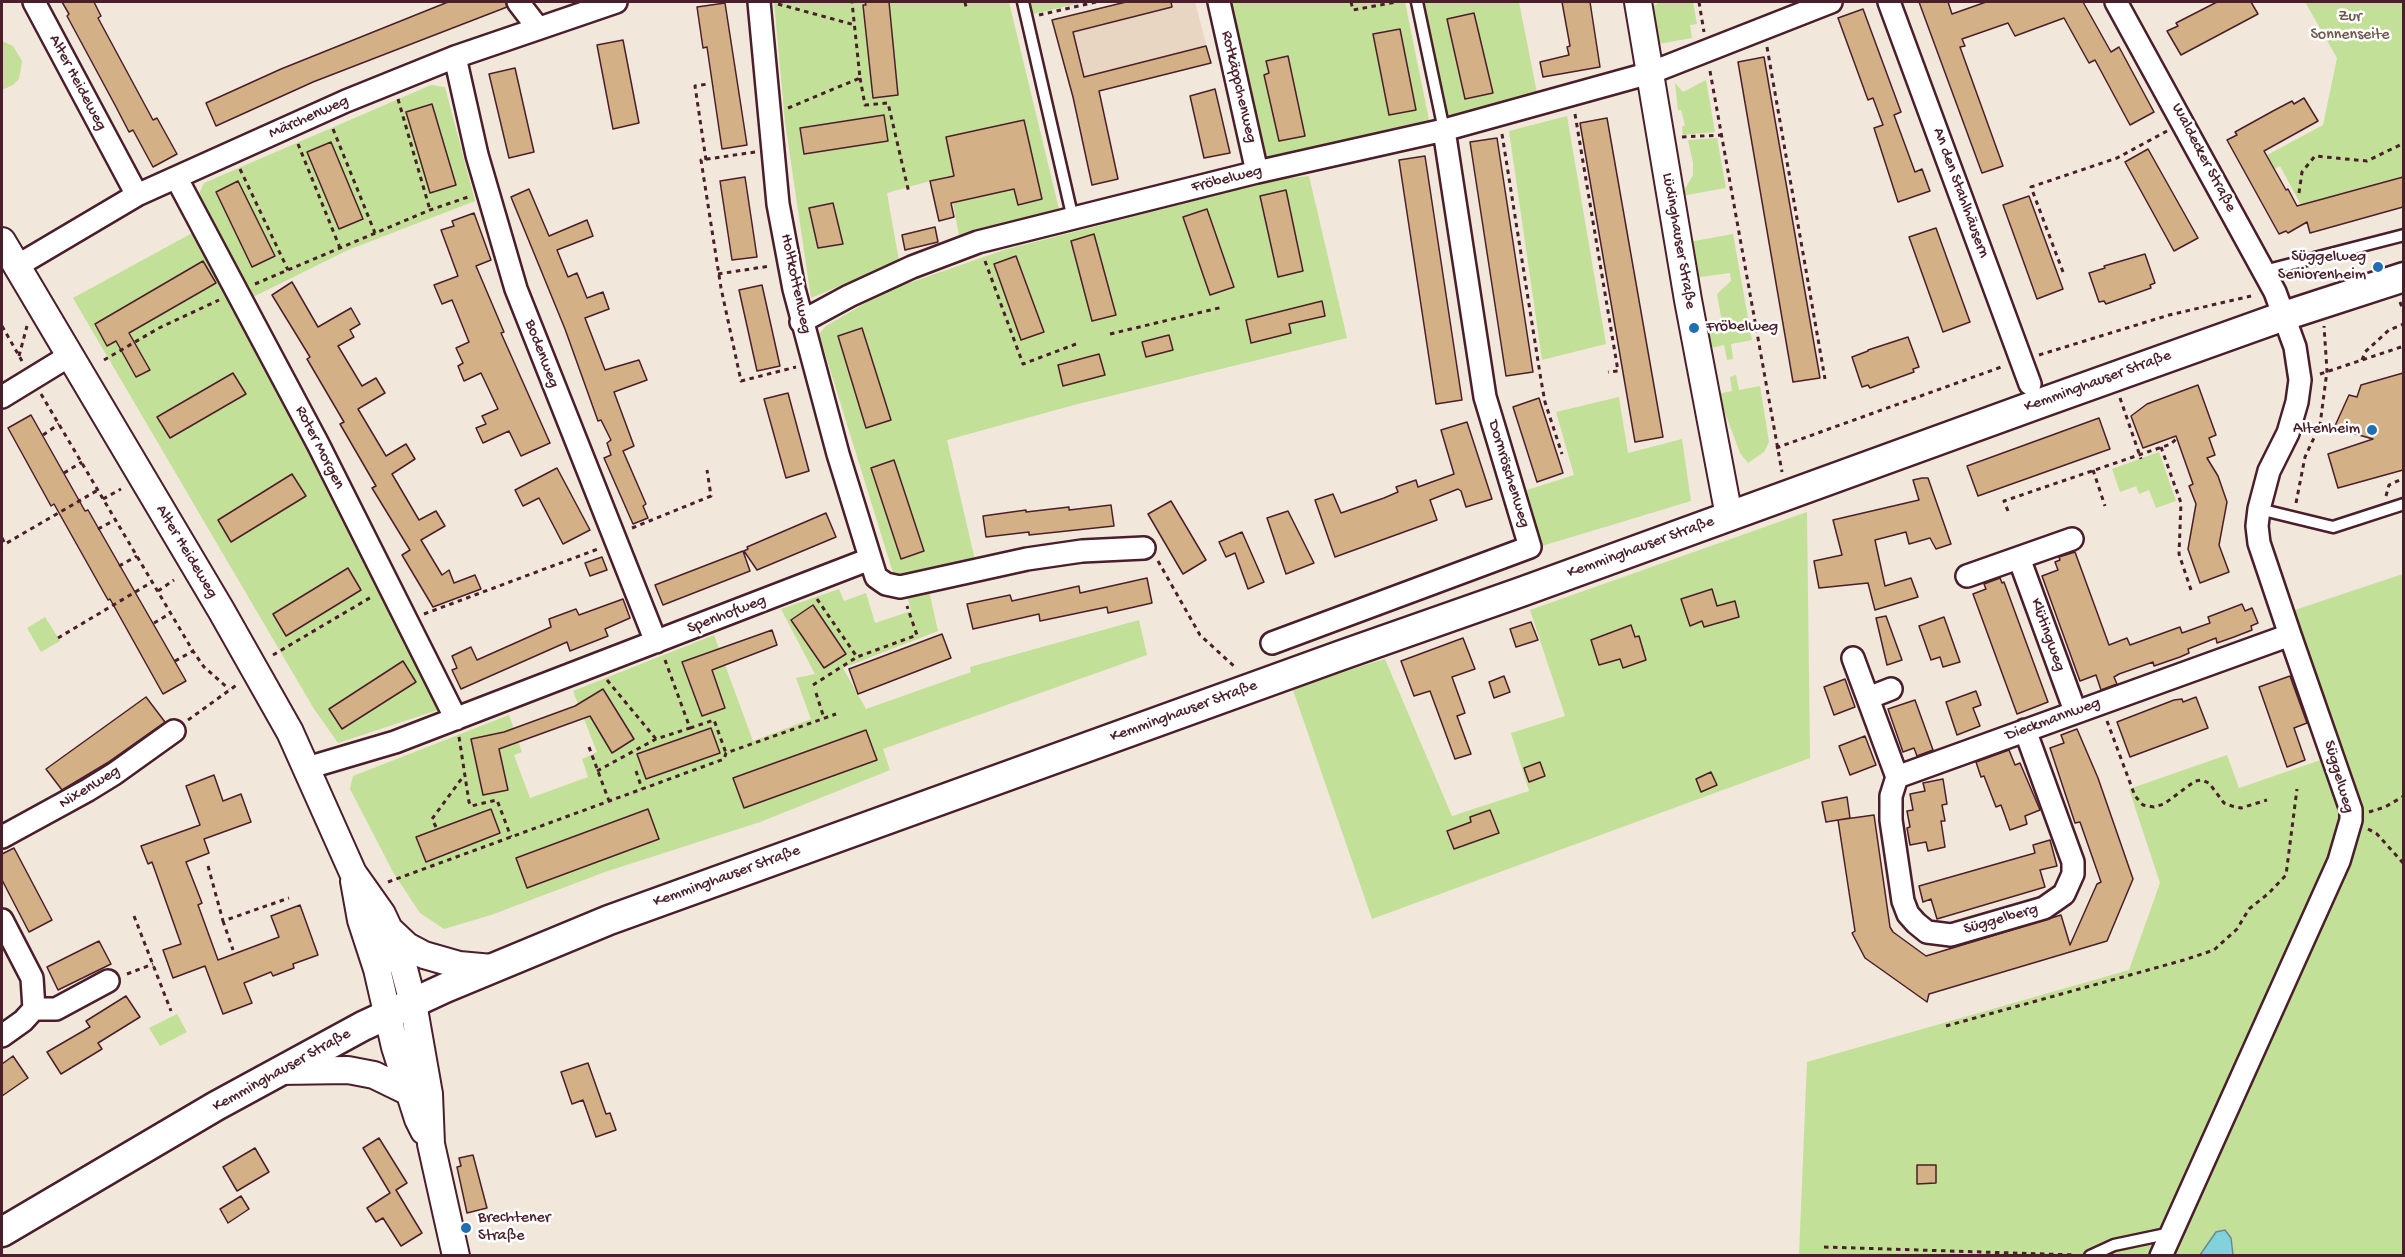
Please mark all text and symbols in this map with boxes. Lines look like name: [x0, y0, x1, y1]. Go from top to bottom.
park label: Zur Sonnenseite: [2310, 8, 2390, 46]
street label: Rotkäppchenweg: [1216, 29, 1260, 145]
street label: Alter Heideweg: [44, 32, 110, 134]
street label: Märchenweg: [266, 92, 352, 144]
street label: Waldecker Straße: [2166, 100, 2240, 216]
street label: An den Stahlhäusern: [1928, 125, 1992, 261]
street label: Fröbelweg: [1190, 162, 1264, 198]
street label: Lüdinghauser Straße: [1657, 171, 1699, 311]
street label: Holtkottenweg: [775, 232, 815, 336]
place label: Süggelweg Seniorenheim: [2278, 248, 2366, 286]
marker: Süggelweg Seniorenheim: [2371, 260, 2385, 274]
street label: Bodenweg: [519, 317, 563, 391]
place label: Fröbelweg: [1706, 318, 1778, 338]
marker: Fröbelweg: [1687, 321, 1701, 335]
street label: Kemminghauser Straße: [2022, 346, 2174, 418]
street label: Roter Morgen: [290, 403, 348, 493]
street label: Dornröschenweg: [1483, 418, 1533, 530]
place label: Altenheim: [2293, 420, 2360, 440]
marker: Altenheim: [2365, 423, 2379, 437]
street label: Alter Heideweg: [151, 502, 221, 602]
street label: Kemminghauser Straße: [1565, 512, 1717, 584]
street label: Spenhofweg: [685, 591, 769, 639]
street label: Klütingweg: [2025, 596, 2069, 674]
street label: Kemminghauser Straße: [1108, 676, 1260, 748]
street label: Dieckmannweg: [2003, 694, 2103, 746]
street label: Süggelweg: [2318, 738, 2358, 816]
street label: Nixenweg: [56, 762, 124, 814]
street label: Kemminghauser Straße: [651, 841, 803, 913]
street label: Süggelberg: [1962, 900, 2040, 940]
street label: Kemminghauser Straße: [210, 1025, 354, 1117]
place label: Brechtener Straße: [478, 1209, 550, 1247]
marker: Brechtener Straße: [459, 1221, 473, 1235]

